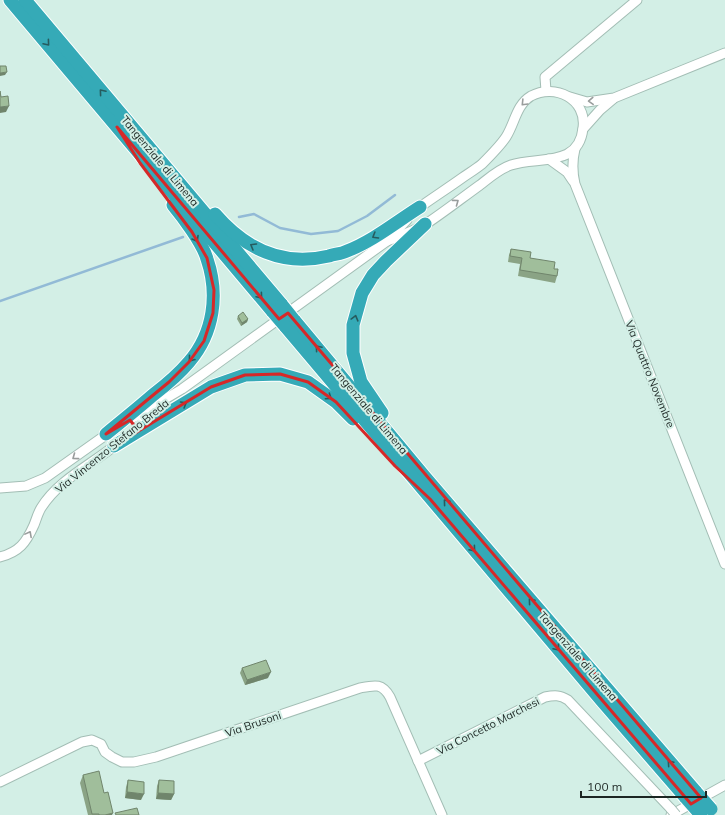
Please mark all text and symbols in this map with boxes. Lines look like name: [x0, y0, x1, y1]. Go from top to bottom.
one-way arrow: [42, 38, 49, 46]
one-way arrow: [100, 89, 107, 97]
one-way arrow: [588, 97, 594, 105]
one-way arrow: [521, 98, 529, 106]
street label: Tangenziale di Limena: [118, 113, 202, 209]
one-way arrow: [452, 199, 459, 206]
one-way arrow: [372, 231, 379, 238]
one-way arrow: [192, 235, 199, 242]
one-way arrow: [250, 243, 257, 250]
one-way arrow: [255, 291, 262, 299]
one-way arrow: [350, 315, 359, 322]
street label: Via Quattro Novembre: [622, 318, 678, 430]
one-way arrow: [315, 346, 322, 353]
one-way arrow: [189, 355, 196, 362]
street label: Tangenziale di Limena: [327, 361, 411, 457]
one-way arrow: [325, 392, 332, 399]
street label: Via Vincenzo Stefano Breda: [52, 396, 172, 496]
one-way arrow: [180, 401, 187, 409]
one-way arrow: [72, 452, 79, 459]
one-way arrow: [444, 499, 451, 506]
one-way arrow: [25, 531, 32, 538]
one-way arrow: [468, 544, 475, 551]
one-way arrow: [528, 598, 535, 605]
street label: Tangenziale di Limena: [535, 609, 621, 703]
one-way arrow: [552, 643, 559, 651]
street label: Via Concetto Marchesi: [434, 694, 542, 758]
street label: Via Brusoni: [223, 708, 283, 740]
one-way arrow: [667, 760, 675, 768]
scale bar: [581, 773, 706, 799]
text: 100 m: [587, 779, 622, 794]

